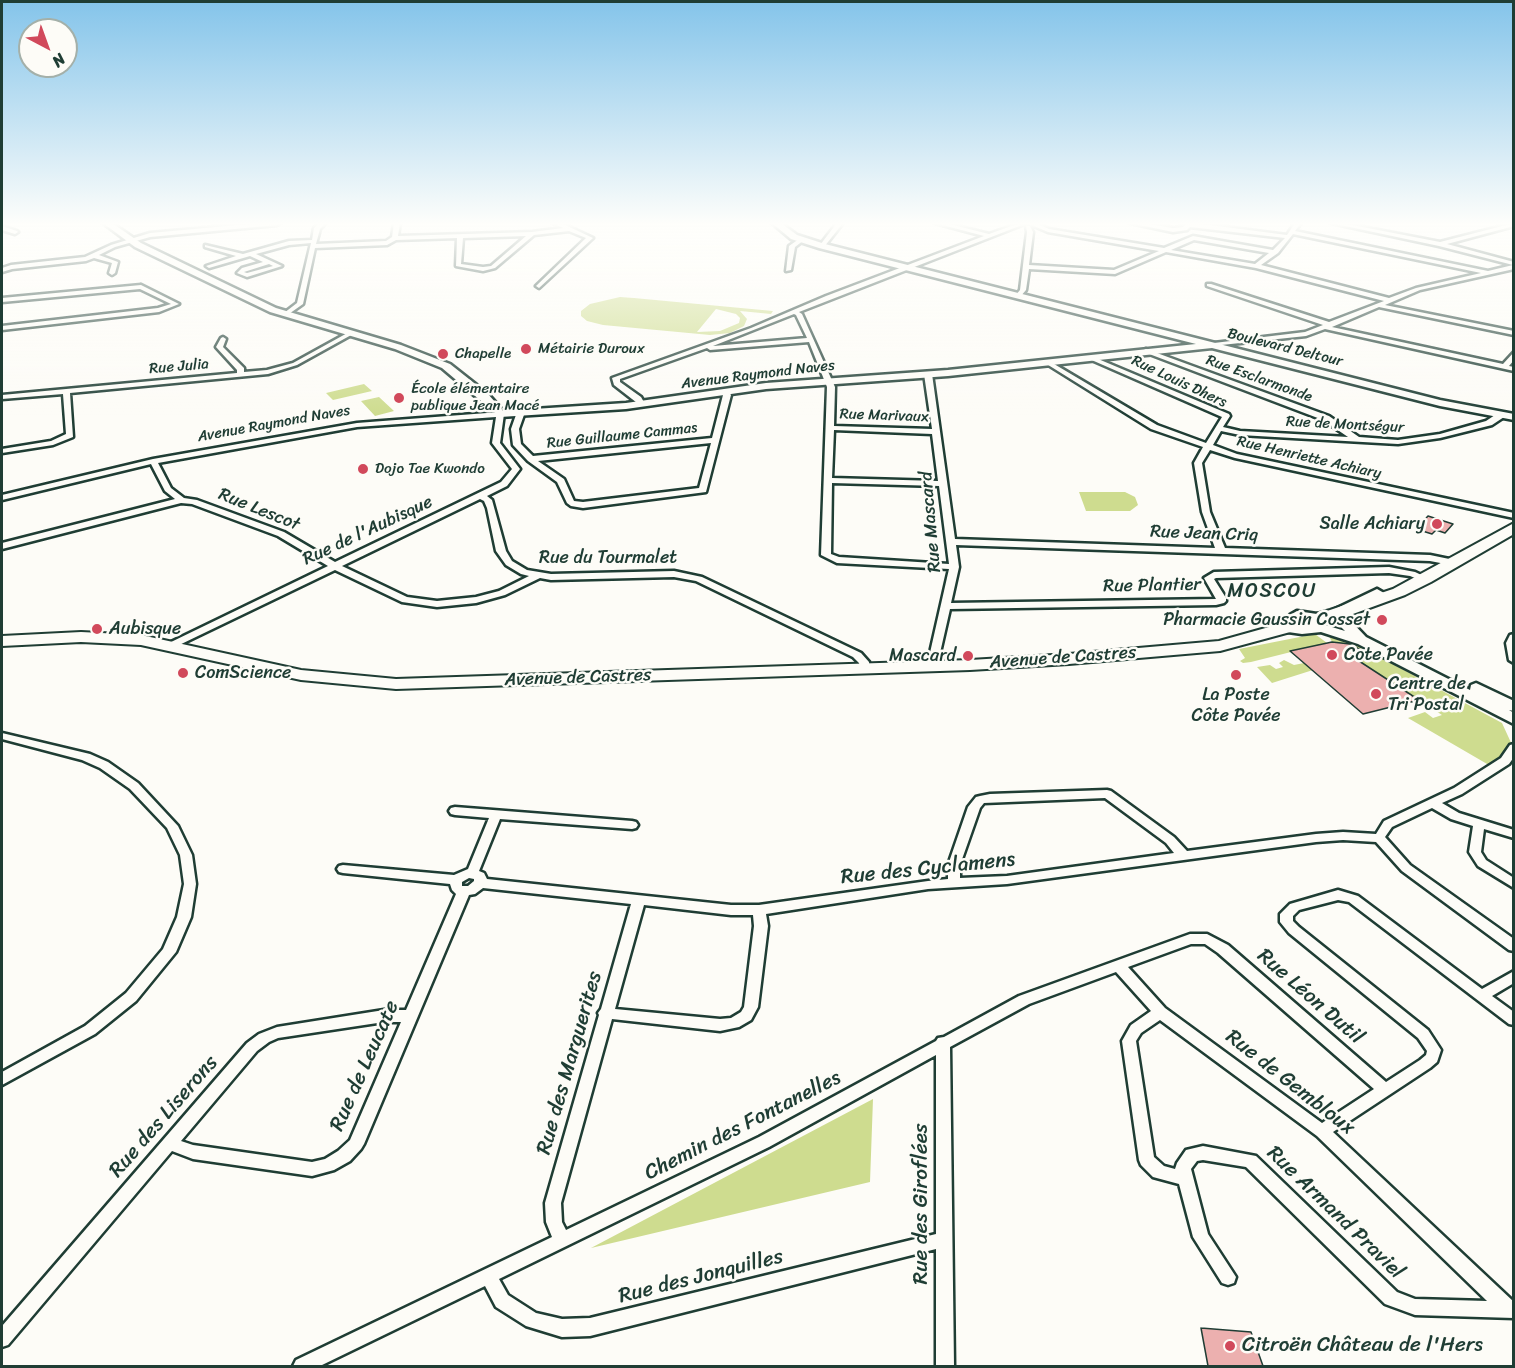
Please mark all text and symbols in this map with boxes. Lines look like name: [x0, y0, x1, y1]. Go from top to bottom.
north arrow: [18, 18, 78, 78]
text: N: [45, 46, 73, 75]
street label: Boulevard Deltour: [1225, 325, 1345, 371]
place label: Métairie Duroux: [538, 340, 645, 358]
marker: Métairie Duroux: [519, 342, 533, 356]
place label: Chapelle: [455, 345, 511, 363]
marker: Chapelle: [436, 347, 450, 361]
street label: Rue Esclarmonde: [1203, 351, 1315, 407]
street label: Rue Louis Dhers: [1128, 352, 1230, 412]
street label: Rue Julia: [148, 355, 210, 379]
street label: Avenue Raymond Naves: [680, 357, 836, 393]
place label: École élémentaire publique Jean Macé: [411, 380, 540, 415]
marker: École élémentaire publique Jean Macé: [392, 391, 406, 405]
street label: Avenue Raymond Naves: [196, 402, 352, 446]
street label: Rue Marivaux: [839, 405, 929, 427]
street label: Rue de Montségur: [1285, 413, 1405, 437]
street label: Rue Guillaume Cammas: [546, 419, 698, 453]
street label: Rue Henriette Achiary: [1235, 433, 1383, 483]
place label: Dojo Tae Kwondo: [375, 460, 485, 478]
marker: Dojo Tae Kwondo: [356, 462, 370, 476]
street label: Rue Mascard: [916, 471, 946, 573]
street label: Rue Lescot: [215, 484, 303, 536]
street label: Rue de l'Aubisque: [300, 491, 436, 571]
place label: Salle Achiary: [1320, 513, 1425, 535]
marker: Salle Achiary: [1430, 517, 1444, 531]
street label: Rue Jean Criq: [1150, 521, 1258, 547]
street label: Rue du Tourmalet: [539, 547, 677, 569]
street label: Rue Plantier: [1103, 574, 1201, 598]
district label: MOSCOU: [1228, 580, 1316, 604]
place label: Pharmacie Gaussin Cosset: [1163, 609, 1370, 631]
marker: Pharmacie Gaussin Cosset: [1375, 613, 1389, 627]
place label: Aubisque: [109, 618, 181, 640]
marker: Aubisque: [90, 622, 104, 636]
street label: Avenue de Castres: [989, 642, 1137, 674]
place label: Cote Pavée: [1344, 644, 1433, 666]
place label: Mascard: [889, 645, 956, 667]
marker: Cote Pavée: [1325, 648, 1339, 662]
marker: Mascard: [961, 649, 975, 663]
place label: ComScience: [195, 662, 291, 684]
street label: Avenue de Castres: [504, 665, 652, 691]
marker: ComScience: [176, 666, 190, 680]
marker: La Poste Côte Pavée: [1229, 668, 1243, 682]
place label: Centre de Tri Postal: [1388, 673, 1466, 716]
place label: La Poste Côte Pavée: [1191, 684, 1281, 726]
marker: Centre de Tri Postal: [1369, 687, 1383, 701]
street label: Rue des Cyclamens: [840, 847, 1016, 891]
street label: Rue Léon Dutil: [1252, 944, 1368, 1050]
street label: Rue des Marguerites: [532, 968, 608, 1158]
street label: Rue de Leucate: [325, 997, 405, 1135]
street label: Rue de Gembloux: [1220, 1025, 1360, 1141]
street label: Rue des Liserons: [104, 1051, 224, 1183]
street label: Chemin des Fontanelles: [641, 1066, 845, 1186]
street label: Rue des Giroflées: [909, 1123, 935, 1285]
street label: Rue Armand Praviel: [1261, 1141, 1409, 1285]
street label: Rue des Jonquilles: [616, 1244, 786, 1310]
place label: Citroën Château de l'Hers: [1242, 1333, 1483, 1359]
marker: Citroën Château de l'Hers: [1223, 1339, 1237, 1353]

